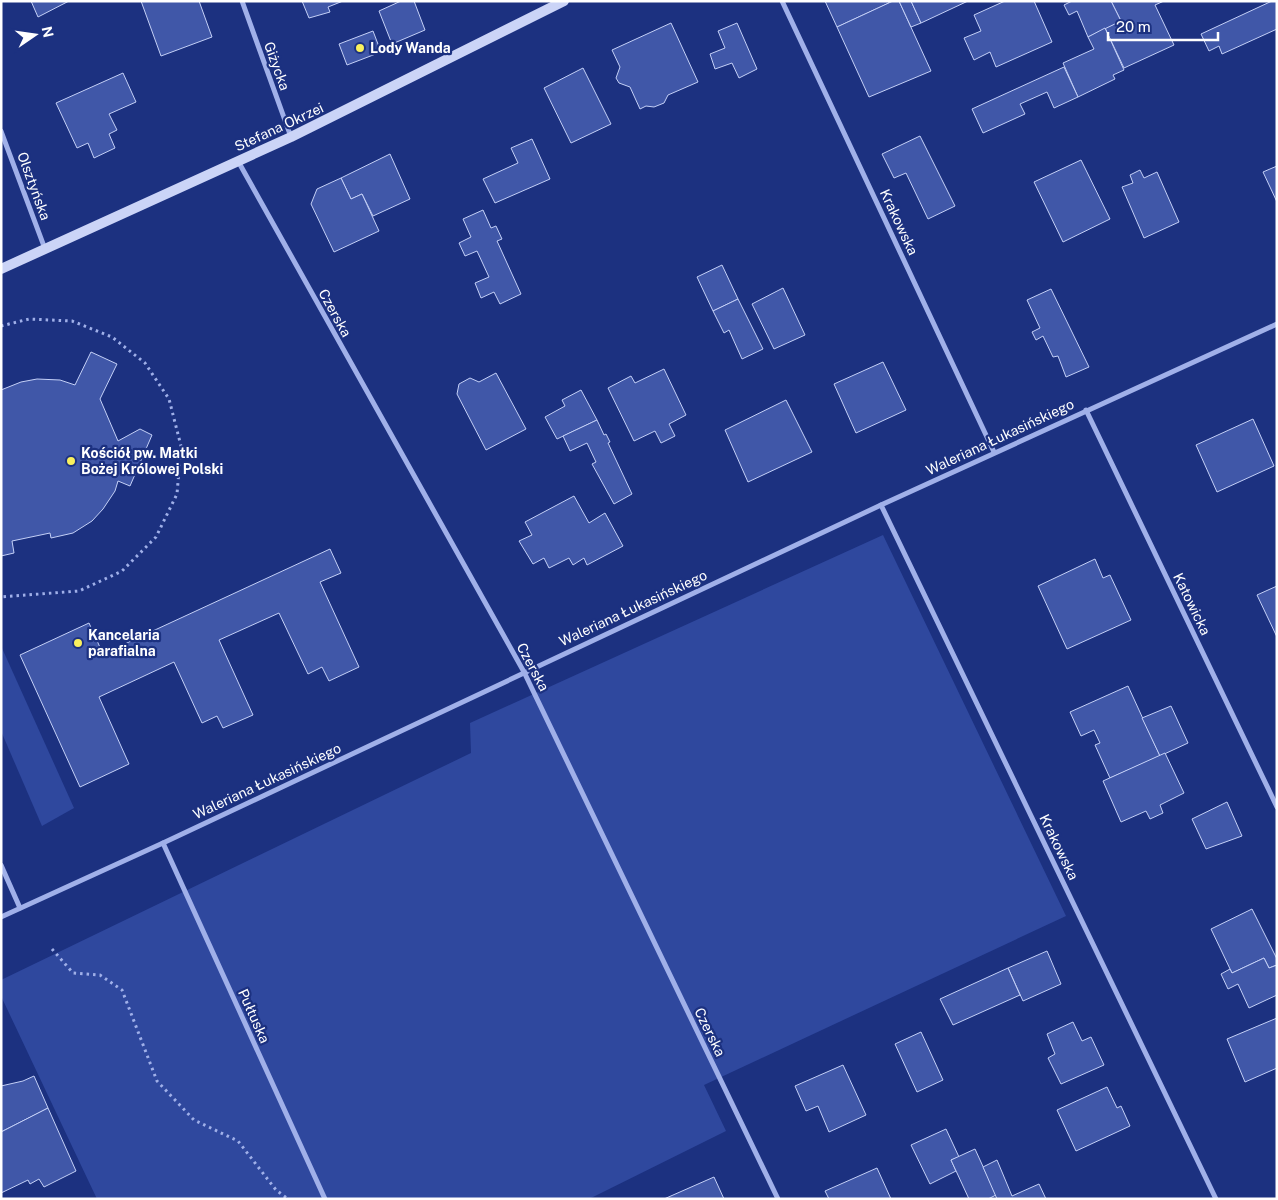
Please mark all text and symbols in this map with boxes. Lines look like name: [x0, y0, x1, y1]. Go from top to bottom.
north arrow: [10, 10, 60, 60]
scale bar: [1108, 10, 1218, 42]
text: 20 m: [1116, 18, 1151, 35]
text: N: [39, 25, 57, 39]
street label: Giżycka: [261, 39, 293, 93]
place label: Lody Wanda: [370, 40, 451, 56]
marker: Lody Wanda: [354, 42, 366, 54]
street label: Stefana Okrzei: [232, 99, 326, 155]
street label: Olsztyńska: [14, 150, 54, 222]
street label: Krakowska: [877, 186, 921, 258]
street label: Czerska: [315, 286, 355, 340]
street label: Waleriana Łukasińskiego: [924, 396, 1077, 478]
place label: Kościół pw. Matki Bożej Królowej Polski: [81, 445, 223, 477]
marker: Kościół pw. Matki Bożej Królowej Polski: [65, 455, 77, 467]
street label: Waleriana Łukasińskiego: [557, 567, 710, 649]
street label: Katowicka: [1170, 570, 1214, 638]
place label: Kancelaria parafialna: [88, 627, 160, 659]
marker: Kancelaria parafialna: [72, 637, 84, 649]
street label: Czerska: [514, 640, 552, 694]
street label: Waleriana Łukasińskiego: [191, 740, 344, 822]
street label: Krakowska: [1036, 812, 1082, 882]
street label: Pułtuska: [235, 986, 273, 1046]
street label: Czerska: [691, 1005, 729, 1059]

